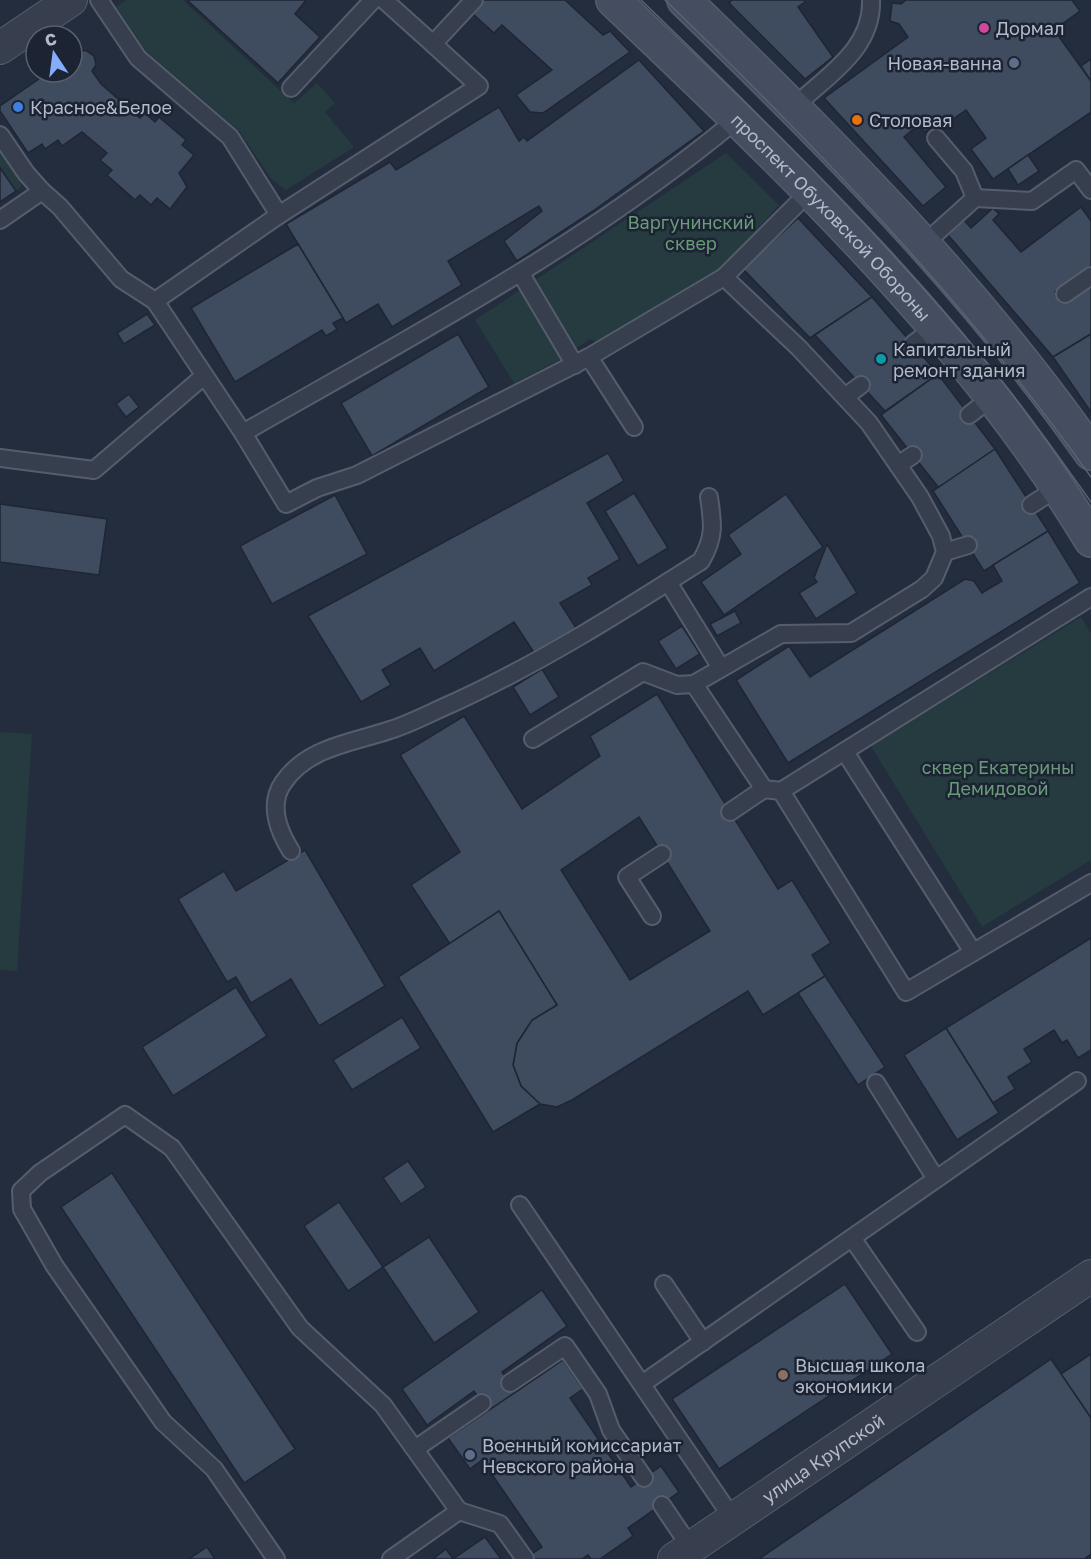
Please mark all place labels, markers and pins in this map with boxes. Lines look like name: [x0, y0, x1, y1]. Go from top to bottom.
place label: Дормал: [996, 17, 1065, 39]
marker: Дормал: [977, 21, 991, 35]
place label: Новая-ванна: [888, 52, 1002, 74]
marker: Новая-ванна: [1007, 56, 1021, 70]
place label: Красное&Белое: [30, 96, 172, 118]
marker: Красное&Белое: [11, 100, 25, 114]
place label: Столовая: [869, 109, 952, 131]
marker: Столовая: [850, 113, 864, 127]
place label: Капитальный ремонт здания: [893, 338, 1025, 381]
marker: Капитальный ремонт здания: [874, 352, 888, 366]
place label: Высшая школа экономики: [795, 1354, 925, 1397]
marker: Высшая школа экономики: [776, 1368, 790, 1382]
place label: Военный комиссариат Невского района: [482, 1434, 681, 1477]
marker: Военный комиссариат Невского района: [463, 1448, 477, 1462]

